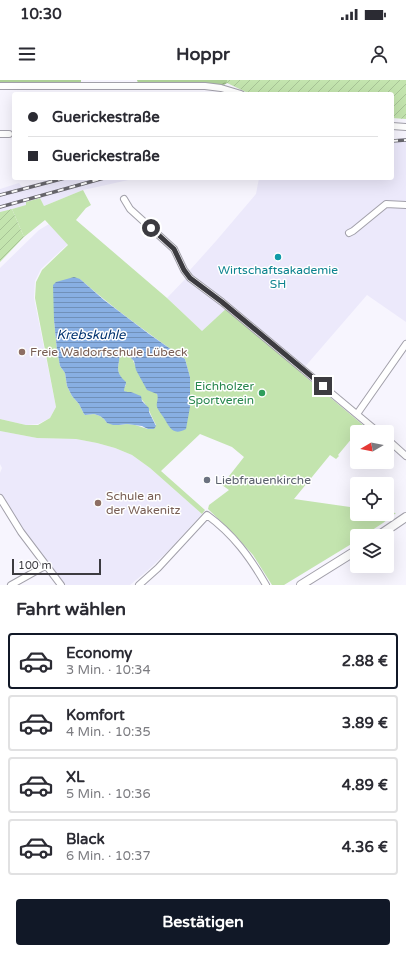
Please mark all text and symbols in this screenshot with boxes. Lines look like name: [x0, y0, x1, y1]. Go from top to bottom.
text: 10:30: [20, 5, 62, 23]
icon: menu: [16, 43, 38, 65]
text: Hoppr: [176, 43, 230, 65]
icon: person: [368, 43, 390, 65]
text: Guerickestraße: [52, 108, 160, 126]
text: Guerickestraße: [52, 147, 160, 165]
route start: [142, 219, 160, 237]
marker: Wirtschaftsakademie SH: [273, 252, 283, 262]
place label: Wirtschaftsakademie SH: [218, 263, 338, 291]
water label: Krebskuhle: [57, 327, 126, 343]
place label: Freie Waldorfschule Lübeck: [30, 345, 188, 359]
marker: Freie Waldorfschule Lübeck: [17, 347, 27, 357]
route end: [314, 377, 332, 395]
place label: Eichholzer Sportverein: [188, 379, 254, 407]
marker: Eichholzer Sportverein: [257, 388, 267, 398]
north arrow: [350, 425, 394, 469]
map controls: [350, 425, 394, 573]
place label: Liebfrauenkirche: [215, 473, 311, 487]
marker: Liebfrauenkirche: [202, 475, 212, 485]
button: locate: [350, 477, 394, 521]
place label: Schule an der Wakenitz: [106, 489, 181, 517]
marker: Schule an der Wakenitz: [93, 498, 103, 508]
button: layers: [350, 529, 394, 573]
scale bar: [12, 557, 101, 576]
text: 100 m: [18, 559, 52, 572]
text: Fahrt wählen: [16, 598, 126, 620]
icon: car: [18, 643, 54, 679]
text: Economy: [66, 644, 132, 662]
text: 2.88 €: [342, 652, 388, 670]
text: 3 Min. · 10:34: [66, 662, 151, 678]
icon: car: [18, 705, 54, 741]
text: Komfort: [66, 706, 125, 724]
text: 3.89 €: [342, 714, 388, 732]
text: 4 Min. · 10:35: [66, 724, 151, 740]
icon: car: [18, 767, 54, 803]
text: XL: [66, 768, 85, 786]
text: 4.89 €: [342, 776, 388, 794]
text: 5 Min. · 10:36: [66, 786, 151, 802]
icon: car: [18, 829, 54, 865]
text: Black: [66, 830, 105, 848]
text: 4.36 €: [342, 838, 388, 856]
text: 6 Min. · 10:37: [66, 848, 151, 864]
button: Bestätigen: [16, 899, 390, 945]

